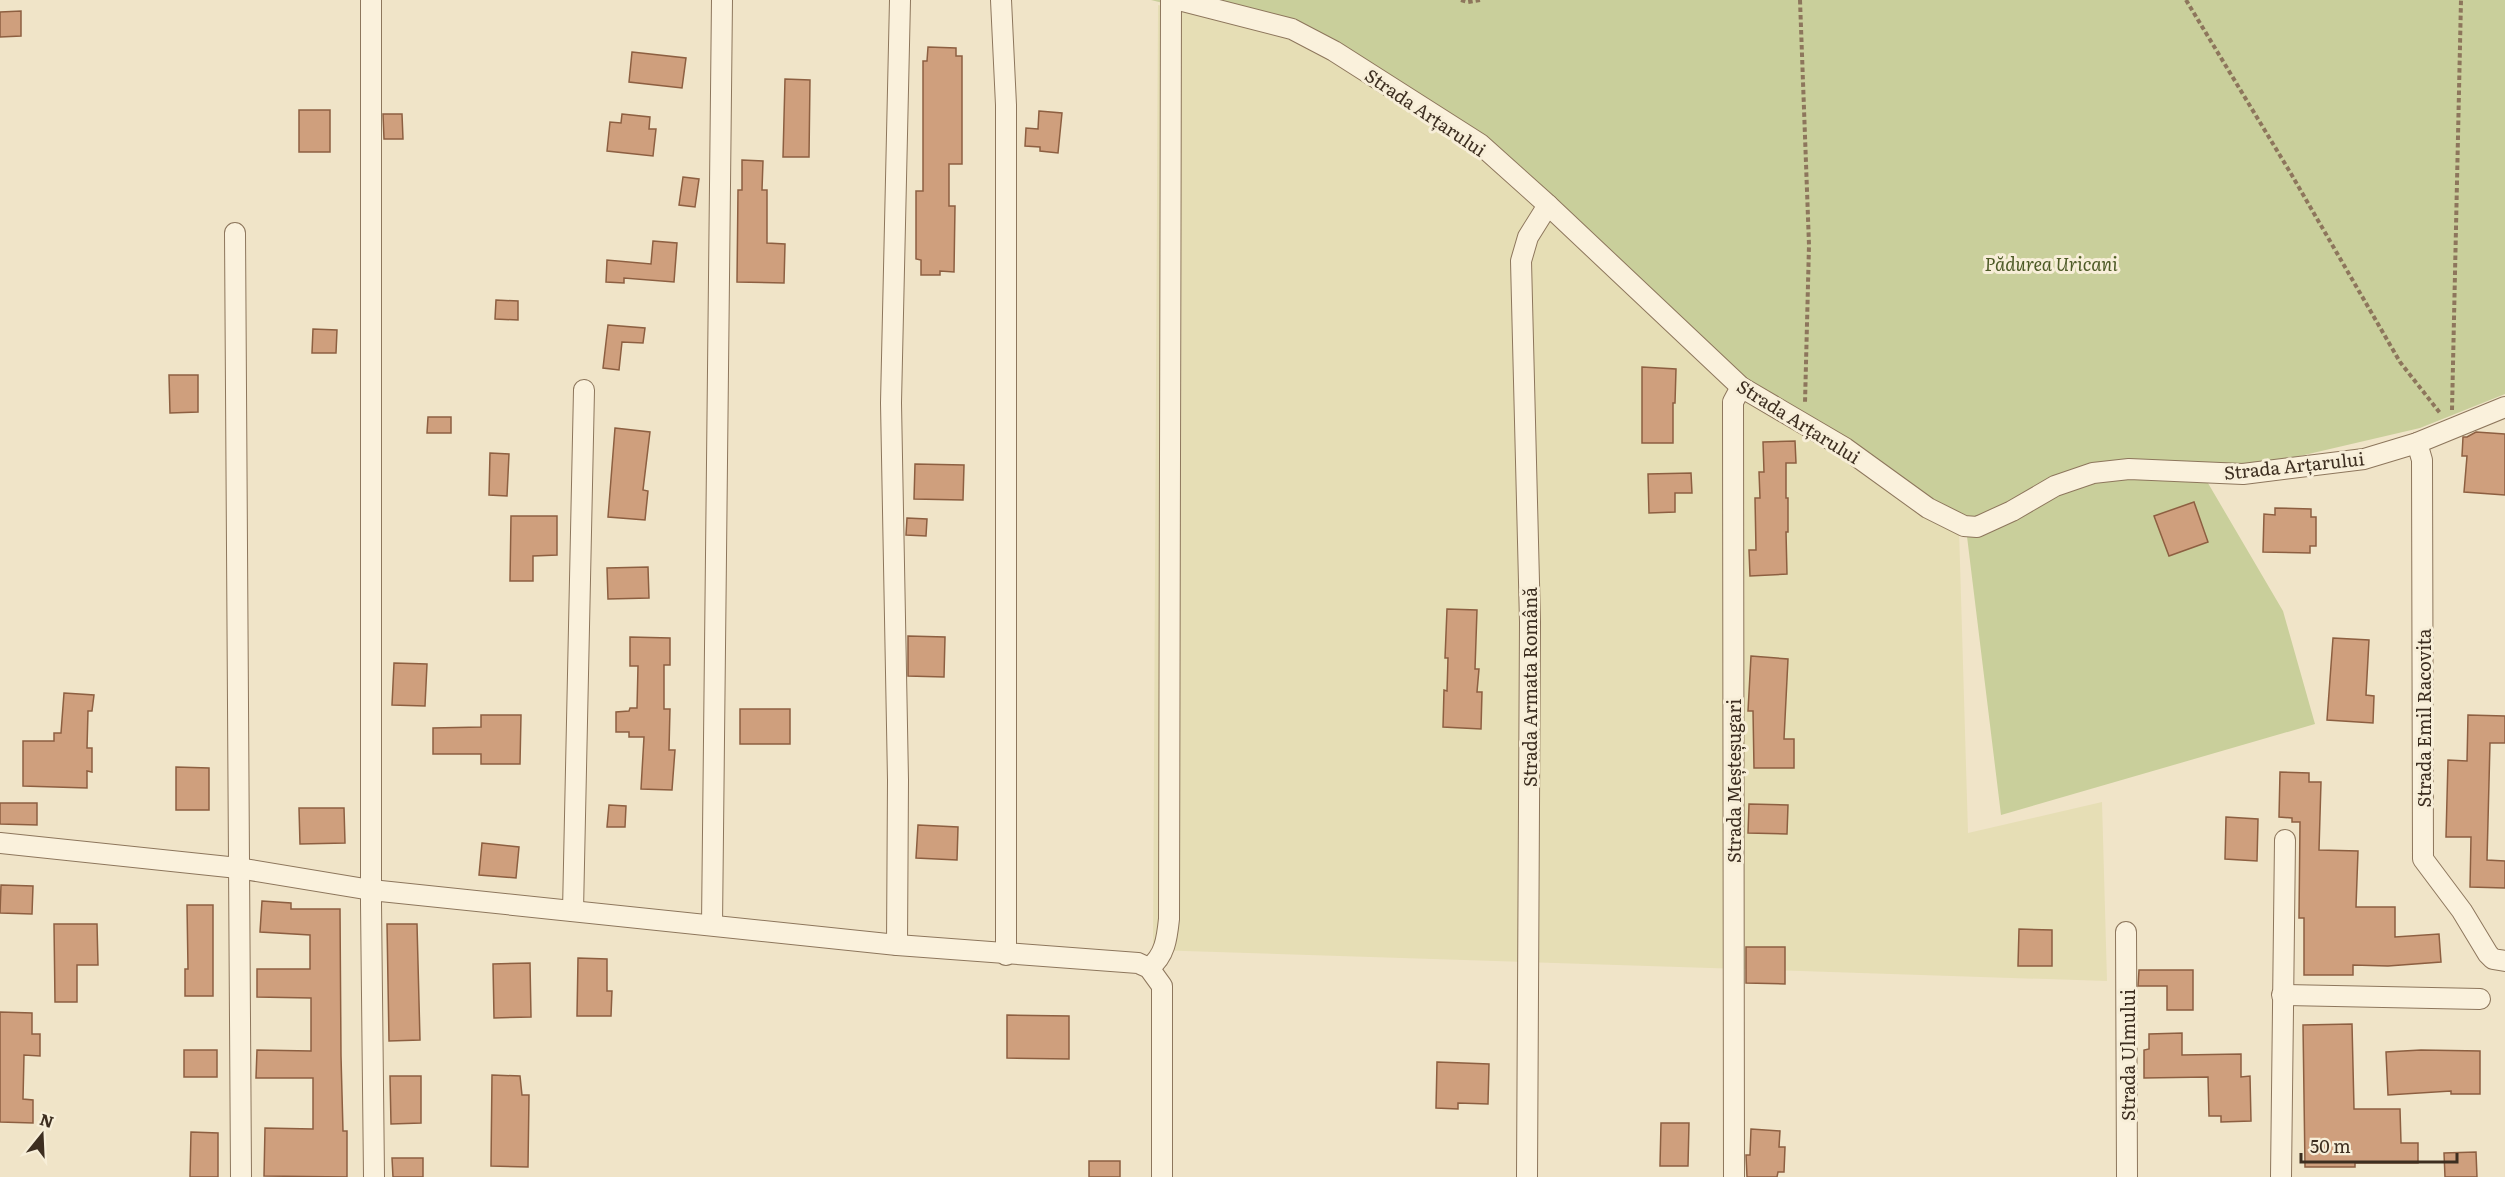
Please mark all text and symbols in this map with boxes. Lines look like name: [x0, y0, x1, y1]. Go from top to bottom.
street label: Strada Arțarului: [1360, 61, 1492, 163]
park label: Pădurea Uricani: [1984, 250, 2118, 277]
street label: Strada Arțarului: [1732, 372, 1866, 470]
street label: Strada Arțarului: [2222, 444, 2366, 486]
street label: Strada Armata Română: [1516, 587, 1543, 787]
street label: Strada Emil Racovita: [2410, 628, 2437, 807]
street label: Strada Meșteșugari: [1720, 699, 1747, 863]
street label: Strada Ulmului: [2114, 989, 2141, 1121]
north arrow: [12, 1105, 72, 1165]
text: N: [37, 1106, 57, 1133]
scale bar: [2301, 1126, 2457, 1164]
text: 50 m: [2310, 1132, 2351, 1159]

